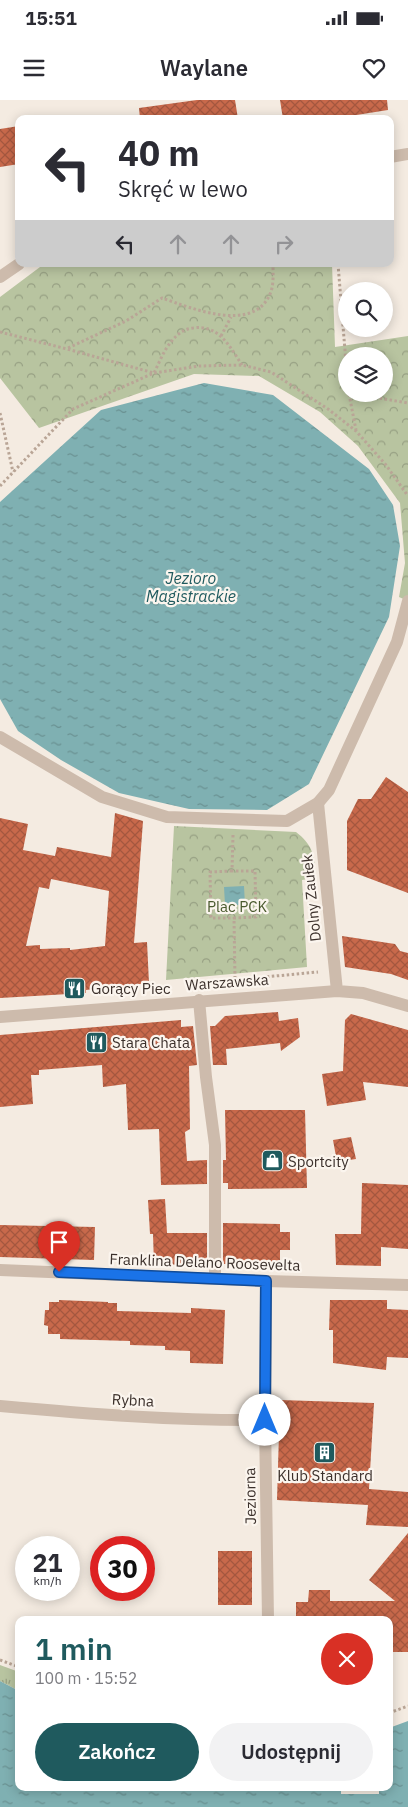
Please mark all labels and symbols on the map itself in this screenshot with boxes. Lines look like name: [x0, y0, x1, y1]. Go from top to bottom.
water label: Jezioro Magistrackie: [146, 568, 236, 606]
street label: Dolny Zaułek: [297, 853, 325, 943]
park label: Plac PCK: [207, 897, 268, 916]
street label: Warszawska: [185, 970, 269, 994]
restaurant icon: Gorący Piec: [63, 976, 87, 1000]
place label: Gorący Piec: [91, 979, 171, 998]
restaurant icon: Stara Chata: [84, 1030, 108, 1054]
place label: Stara Chata: [112, 1033, 190, 1052]
shop icon: Sportcity: [260, 1149, 284, 1173]
place label: Sportcity: [288, 1152, 349, 1171]
pin: [38, 1221, 80, 1272]
street label: Franklina Delano Roosevelta: [109, 1249, 301, 1275]
street label: Rybna: [111, 1389, 155, 1411]
position arrow: [238, 1393, 290, 1445]
building icon: Klub Standard: [313, 1440, 337, 1464]
place label: Klub Standard: [277, 1466, 373, 1485]
street label: Jeziorna: [240, 1467, 260, 1525]
speed limit sign: 30: [90, 1536, 155, 1601]

